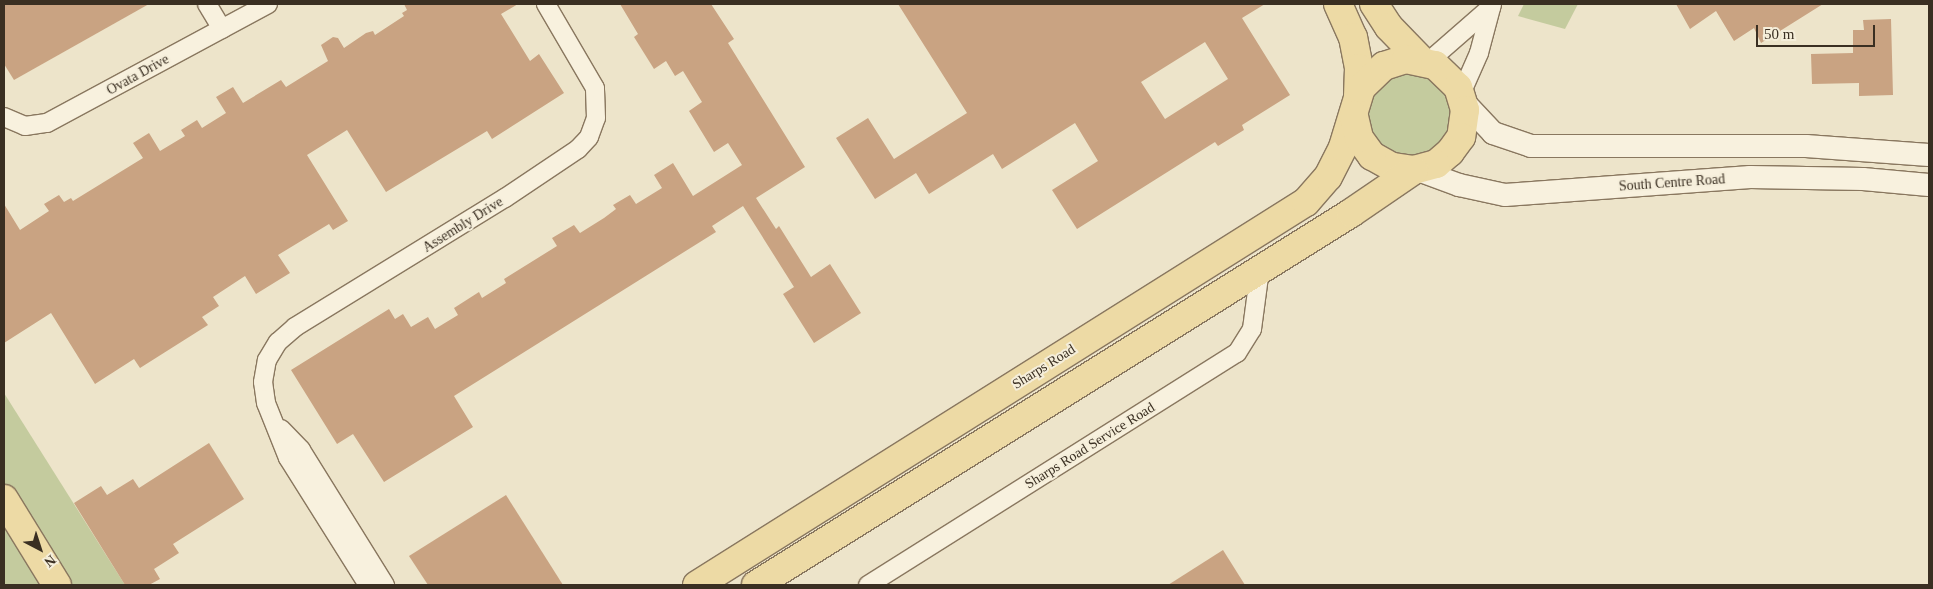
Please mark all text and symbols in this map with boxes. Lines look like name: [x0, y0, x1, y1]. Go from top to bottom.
scale bar: [1758, 15, 1877, 47]
text: 50 m: [1764, 26, 1794, 42]
street label: Ovata Drive: [104, 51, 172, 99]
street label: South Centre Road: [1618, 171, 1726, 195]
street label: Assembly Drive: [420, 194, 506, 256]
street label: Sharps Road: [1009, 341, 1079, 393]
street label: Sharps Road Service Road: [1022, 399, 1158, 493]
north arrow: [15, 524, 65, 574]
text: N: [41, 552, 59, 570]

